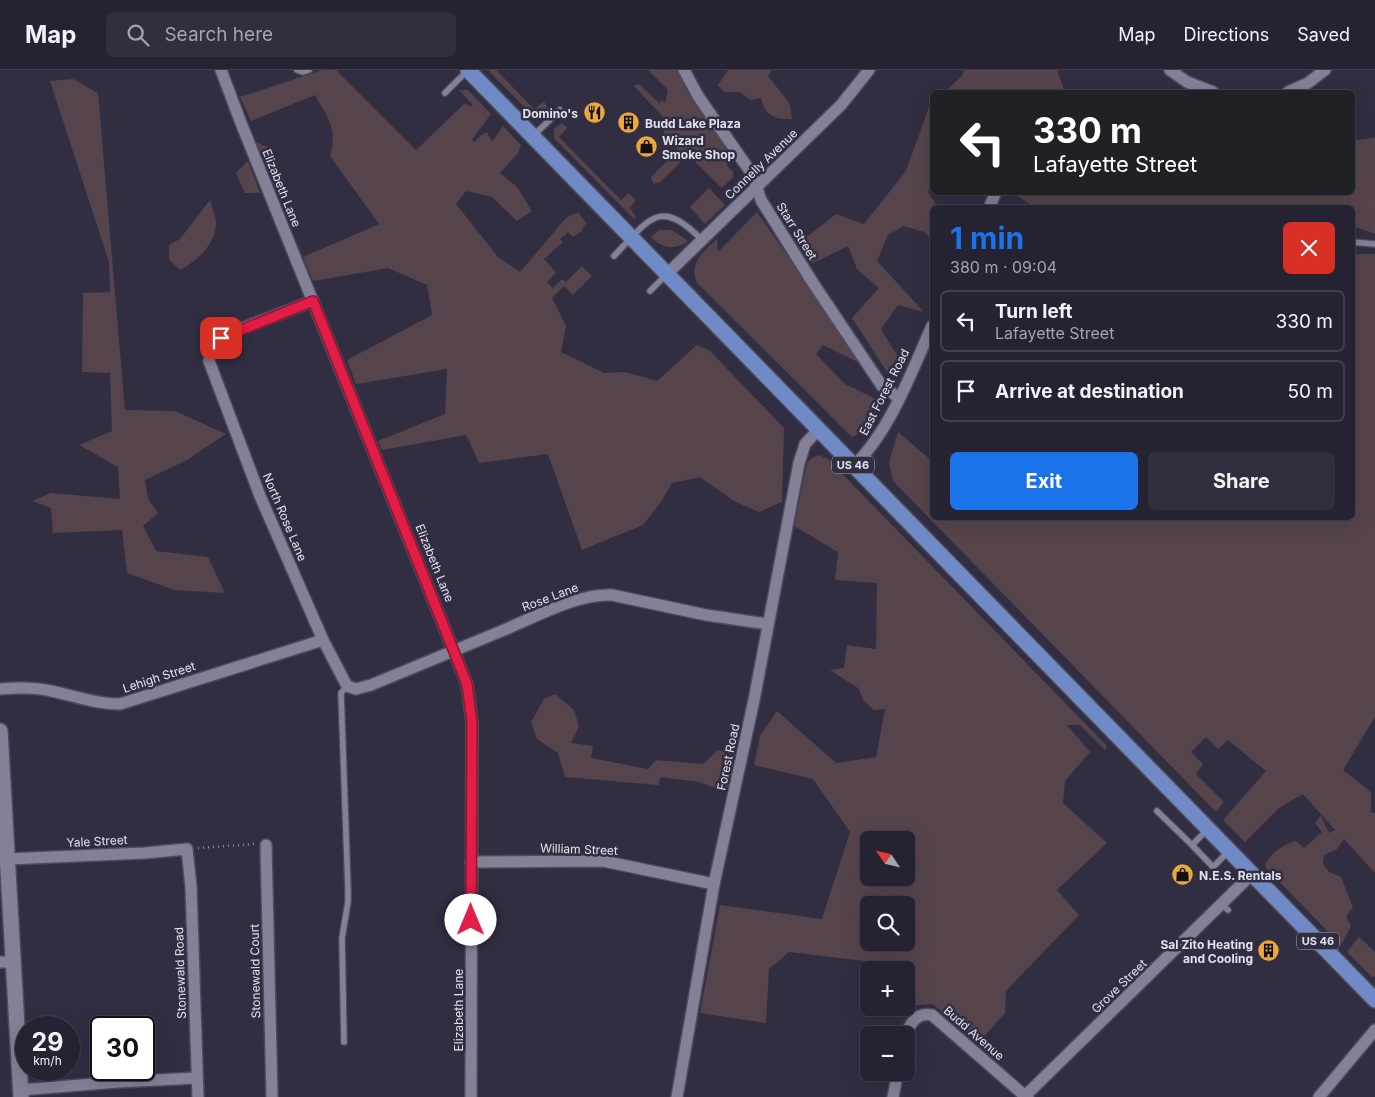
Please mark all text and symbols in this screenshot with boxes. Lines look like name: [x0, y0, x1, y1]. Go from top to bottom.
search box: [106, 12, 456, 57]
text: Map: [25, 20, 76, 49]
icon: search: [124, 21, 152, 49]
text: Search here: [164, 23, 273, 46]
text: Map: [1118, 24, 1156, 45]
text: Directions: [1184, 24, 1269, 45]
text: Saved: [1297, 24, 1350, 45]
restaurant icon: Domino's: [582, 101, 606, 125]
place label: Domino's: [522, 106, 578, 121]
text: 330 m: [1033, 109, 1142, 151]
icon: left: [950, 110, 1015, 175]
building icon: Budd Lake Plaza: [617, 111, 641, 135]
place label: Budd Lake Plaza: [645, 116, 741, 131]
street label: Connelly Avenue: [722, 126, 800, 202]
place label: Wizard Smoke Shop: [662, 133, 736, 162]
shop icon: Wizard Smoke Shop: [634, 135, 658, 159]
street label: Elizabeth Lane: [260, 147, 304, 229]
text: Lafayette Street: [1033, 151, 1197, 177]
street label: Starr Street: [773, 200, 821, 263]
text: 1 min: [950, 220, 1024, 256]
button: close: [1283, 222, 1335, 274]
text: 380 m · 09:04: [950, 257, 1057, 277]
text: Turn left: [995, 300, 1073, 323]
icon: left: [952, 307, 980, 335]
text: 330 m: [1276, 310, 1333, 333]
pin: [200, 317, 242, 359]
text: Lafayette Street: [995, 323, 1114, 343]
icon: arrive: [207, 324, 235, 352]
street label: East Forest Road: [856, 346, 912, 438]
icon: arrive: [952, 377, 980, 405]
text: Arrive at destination: [995, 380, 1184, 403]
text: 50 m: [1287, 380, 1333, 403]
button: Exit: [950, 452, 1138, 510]
button: Share: [1148, 452, 1335, 510]
road number: US 46: [832, 456, 874, 474]
street label: North Rose Lane: [260, 471, 310, 563]
street label: Elizabeth Lane: [413, 522, 457, 604]
street label: Rose Lane: [520, 579, 580, 615]
street label: Lehigh Street: [121, 658, 197, 696]
street label: Forest Road: [714, 722, 742, 792]
north arrow: [860, 831, 915, 886]
map controls: [860, 831, 915, 1081]
street label: Yale Street: [66, 832, 128, 850]
street label: William Street: [540, 840, 618, 858]
shop icon: N.E.S. Rentals: [1171, 863, 1195, 887]
place label: N.E.S. Rentals: [1199, 868, 1282, 883]
position arrow: [444, 893, 496, 945]
button: search: [860, 896, 915, 951]
street label: Stonewald Court: [247, 924, 263, 1018]
street label: Stonewald Road: [171, 927, 189, 1019]
road number: US 46: [1297, 932, 1339, 949]
place label: Sal Zito Heating and Cooling: [1160, 937, 1253, 966]
building icon: Sal Zito Heating and Cooling: [1257, 939, 1281, 963]
street label: Grove Street: [1088, 956, 1150, 1016]
button: +: [860, 961, 915, 1016]
street label: Elizabeth Lane: [451, 969, 466, 1051]
street label: Budd Avenue: [941, 1003, 1007, 1063]
speed limit sign: 30: [90, 1016, 155, 1081]
button: −: [860, 1026, 915, 1081]
text: 29: [32, 1027, 63, 1057]
text: km/h: [33, 1053, 62, 1068]

